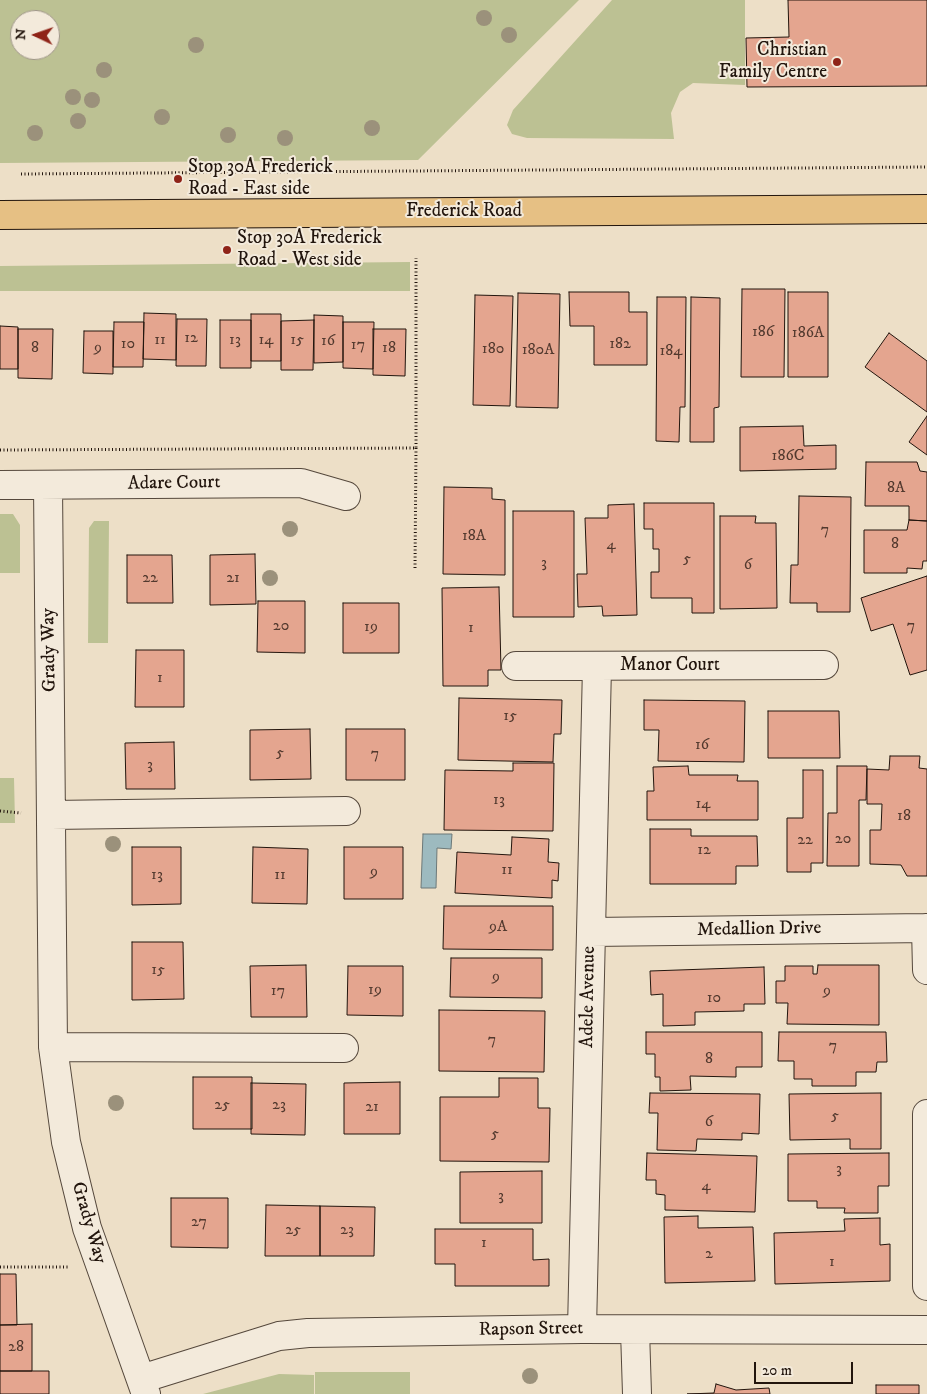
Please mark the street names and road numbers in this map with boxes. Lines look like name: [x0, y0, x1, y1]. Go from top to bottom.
street label: Frederick Road: [406, 201, 522, 223]
street label: Adare Court: [127, 472, 221, 496]
street label: Grady Way: [38, 608, 62, 692]
street label: Manor Court: [620, 655, 720, 677]
street label: Medallion Drive: [697, 918, 821, 942]
street label: Adele Avenue: [577, 946, 601, 1048]
street label: Grady Way: [65, 1179, 111, 1267]
street label: Rapson Street: [478, 1318, 584, 1342]

